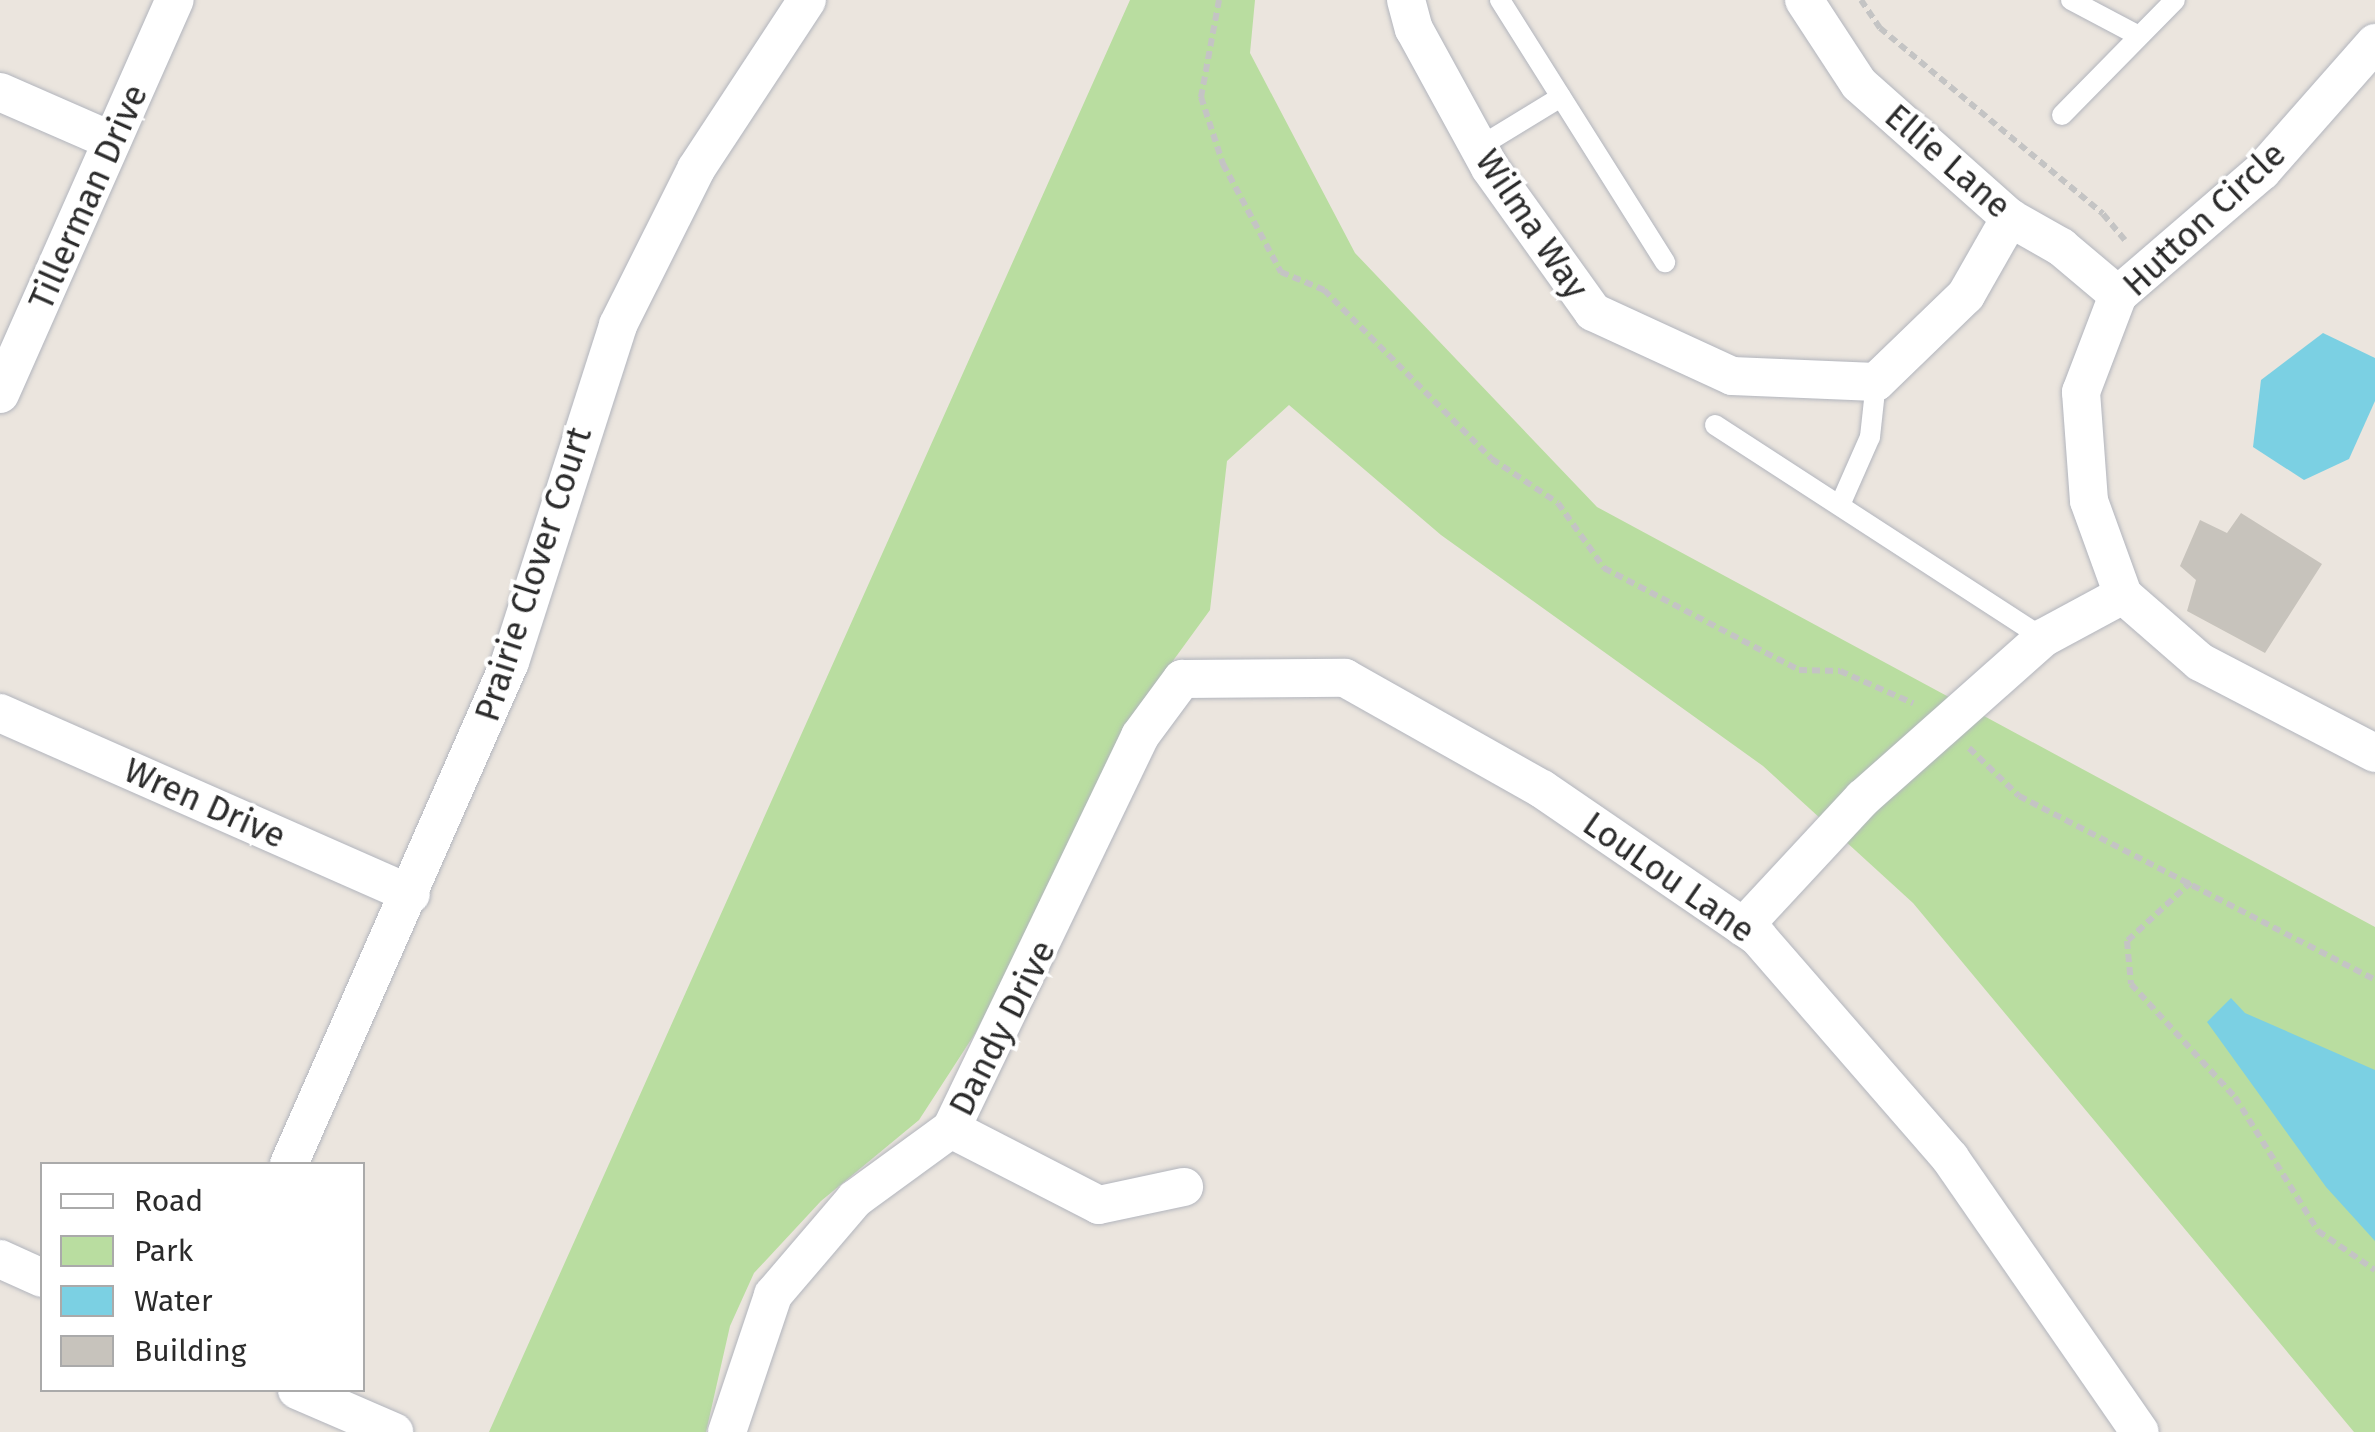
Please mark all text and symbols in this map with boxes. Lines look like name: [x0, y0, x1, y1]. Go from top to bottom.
street label: Tillerman Drive: [20, 78, 156, 316]
street label: Ellie Lane: [1877, 95, 2019, 227]
street label: Hutton Circle: [2114, 133, 2294, 305]
street label: Wilma Way: [1467, 141, 1597, 307]
street label: Prairie Clover Court: [466, 422, 600, 726]
street label: Wren Drive: [118, 749, 292, 857]
street label: LouLou Lane: [1575, 803, 1763, 951]
street label: Dandy Drive: [940, 933, 1064, 1123]
legend: [40, 1162, 365, 1392]
text: Road: [134, 1183, 203, 1219]
text: Park: [134, 1233, 193, 1269]
text: Water: [134, 1283, 213, 1319]
text: Building: [134, 1333, 246, 1369]

